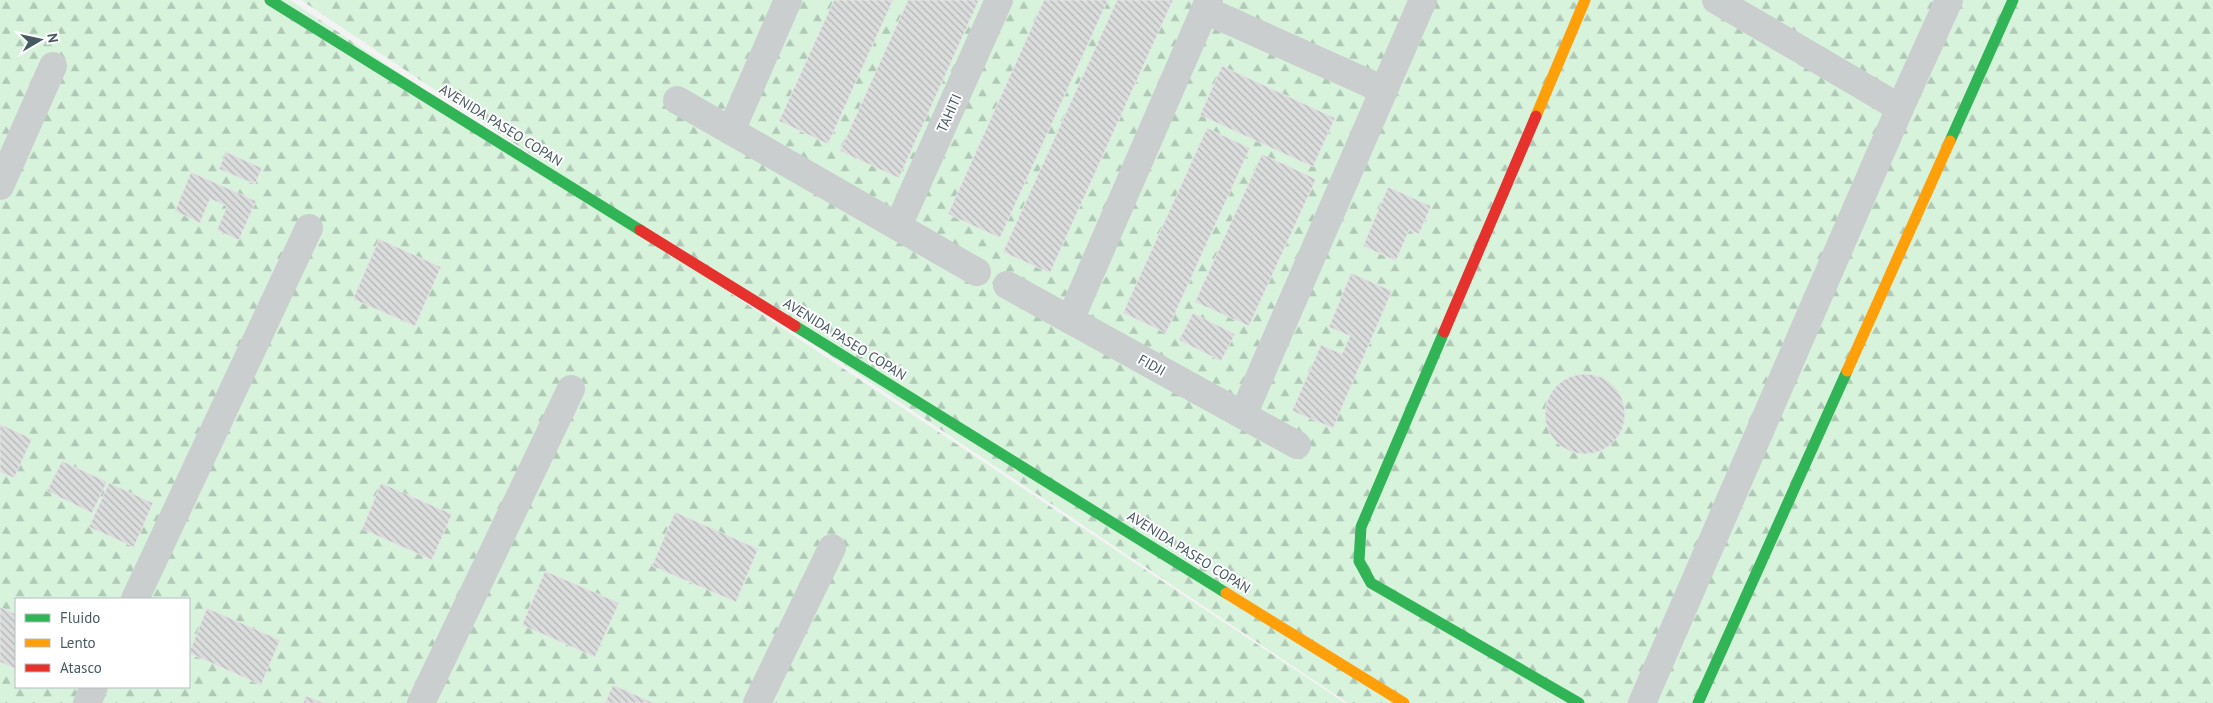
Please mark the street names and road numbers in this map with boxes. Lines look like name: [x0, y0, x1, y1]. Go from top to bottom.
street label: AVENIDA PASEO COPAN: [436, 80, 566, 170]
street label: TAHITI: [933, 91, 965, 135]
street label: AVENIDA PASEO COPAN: [780, 294, 910, 384]
street label: FIDJI: [1135, 350, 1169, 380]
street label: AVENIDA PASEO COPAN: [1124, 507, 1254, 597]

